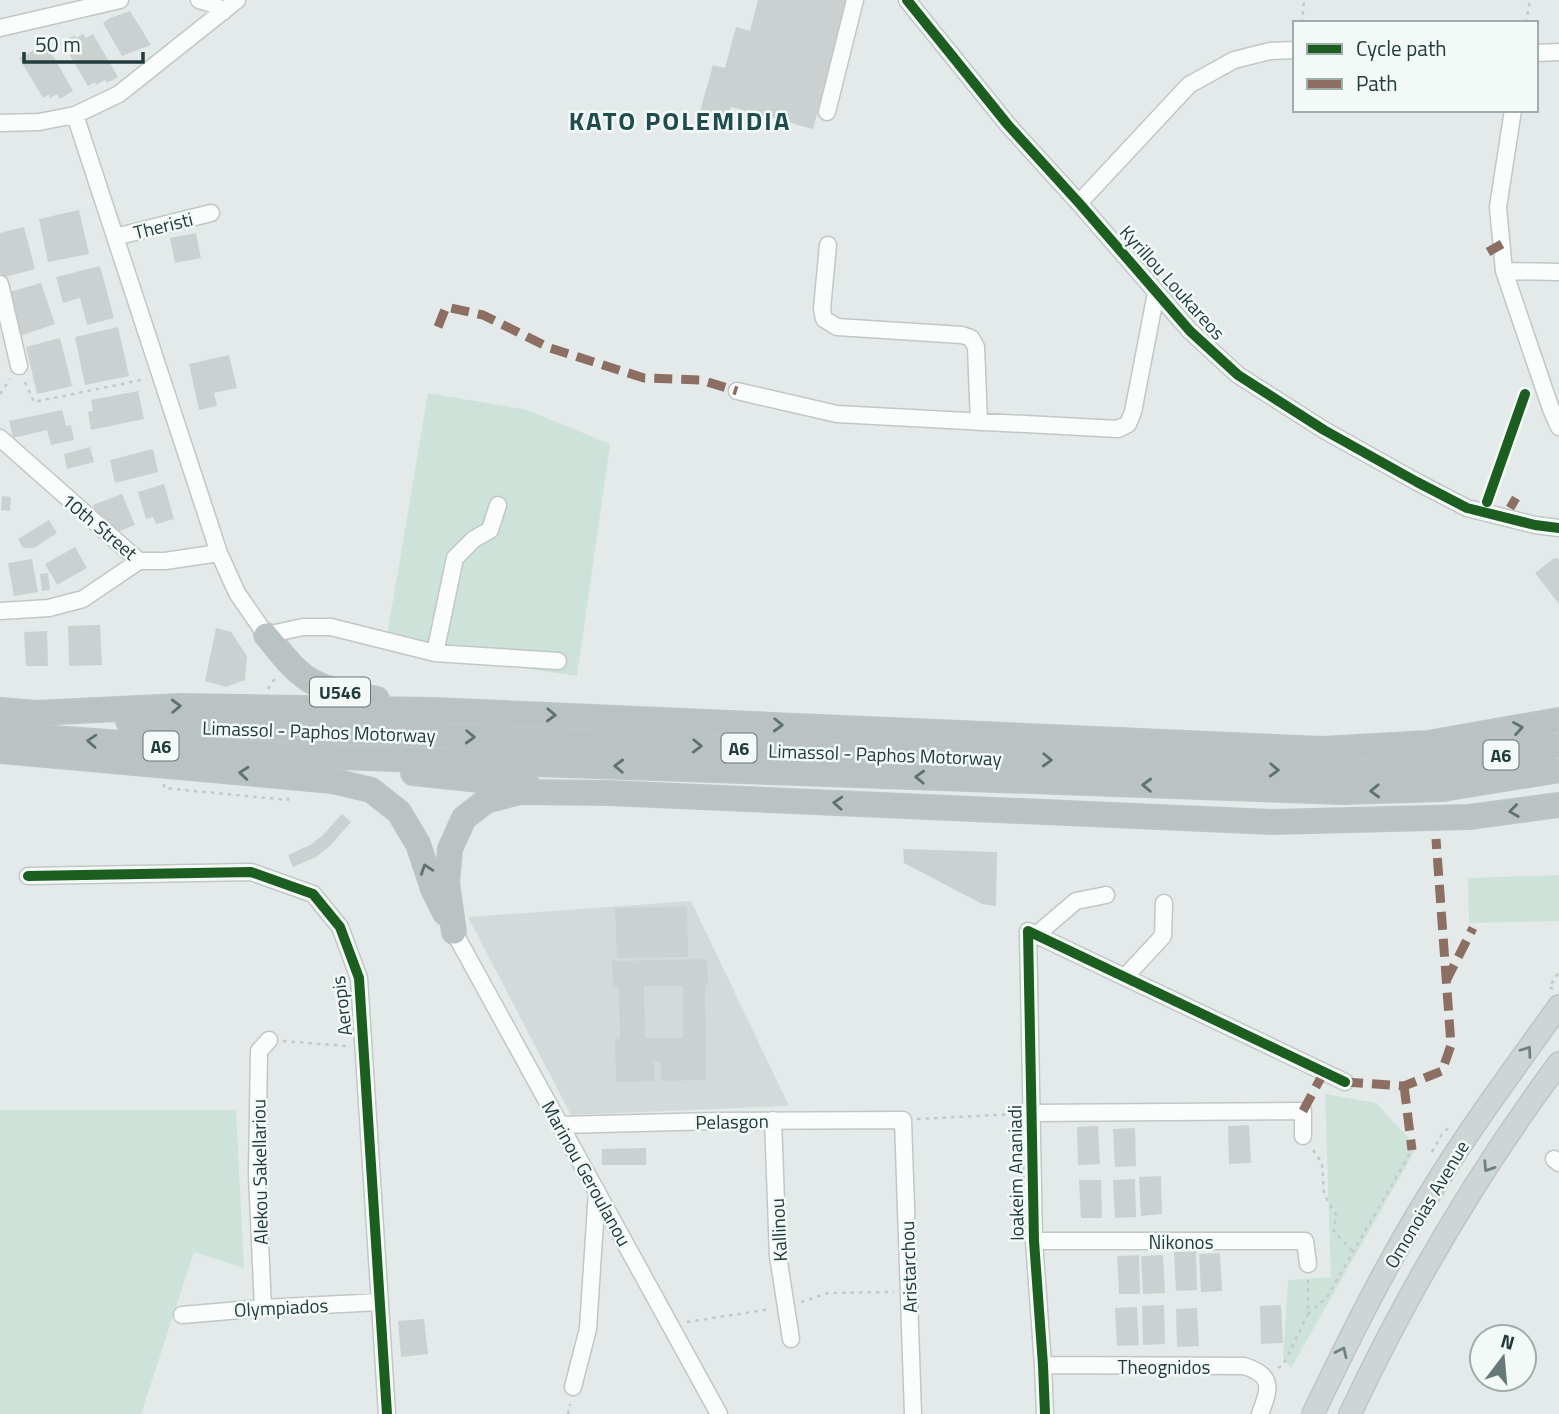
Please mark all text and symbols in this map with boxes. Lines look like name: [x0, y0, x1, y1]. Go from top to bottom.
scale bar: [24, 21, 144, 65]
legend: [1293, 21, 1538, 112]
text: 50 m: [35, 28, 81, 60]
text: Cycle path: [1356, 32, 1447, 64]
text: Path: [1356, 67, 1398, 99]
district label: KATO POLEMIDIA: [569, 101, 791, 140]
street label: Theristi: [130, 204, 196, 246]
street label: Kyrillou Loukareos: [1113, 218, 1233, 346]
street label: 10th Street: [56, 486, 145, 567]
road number: U546: [310, 678, 370, 706]
one-way arrow: [171, 699, 182, 714]
one-way arrow: [545, 708, 556, 723]
street label: Limassol - Paphos Motorway: [202, 712, 436, 750]
one-way arrow: [773, 718, 784, 733]
one-way arrow: [1512, 721, 1524, 736]
one-way arrow: [464, 729, 475, 744]
road number: A6: [144, 732, 178, 760]
one-way arrow: [86, 734, 97, 749]
road number: A6: [722, 734, 756, 762]
street label: Limassol - Paphos Motorway: [768, 735, 1002, 773]
one-way arrow: [692, 739, 703, 754]
road number: A6: [1484, 740, 1518, 770]
one-way arrow: [1042, 753, 1053, 768]
one-way arrow: [613, 759, 624, 774]
one-way arrow: [1269, 762, 1280, 777]
one-way arrow: [238, 766, 249, 781]
one-way arrow: [914, 769, 925, 784]
one-way arrow: [1142, 777, 1153, 792]
one-way arrow: [1369, 783, 1380, 798]
one-way arrow: [832, 795, 843, 810]
one-way arrow: [1508, 803, 1520, 818]
one-way arrow: [420, 864, 434, 876]
street label: Aeropis: [323, 974, 359, 1038]
one-way arrow: [1519, 1046, 1531, 1059]
street label: Marinou Geroulanou: [535, 1095, 639, 1251]
street label: Alekou Sakellariou: [243, 1099, 275, 1245]
street label: Ioakeim Ananiadi: [999, 1105, 1031, 1241]
street label: Pelasgon: [695, 1106, 769, 1136]
street label: Omonoias Avenue: [1376, 1134, 1476, 1274]
one-way arrow: [1483, 1159, 1496, 1172]
street label: Kallinou: [762, 1197, 794, 1263]
street label: Aristarchou: [892, 1220, 924, 1314]
street label: Nikonos: [1149, 1227, 1214, 1256]
street label: Olympiados: [233, 1290, 329, 1324]
north arrow: [1468, 1323, 1538, 1393]
text: N: [1497, 1325, 1518, 1357]
one-way arrow: [1334, 1347, 1348, 1359]
street label: Theognidos: [1118, 1352, 1211, 1381]

